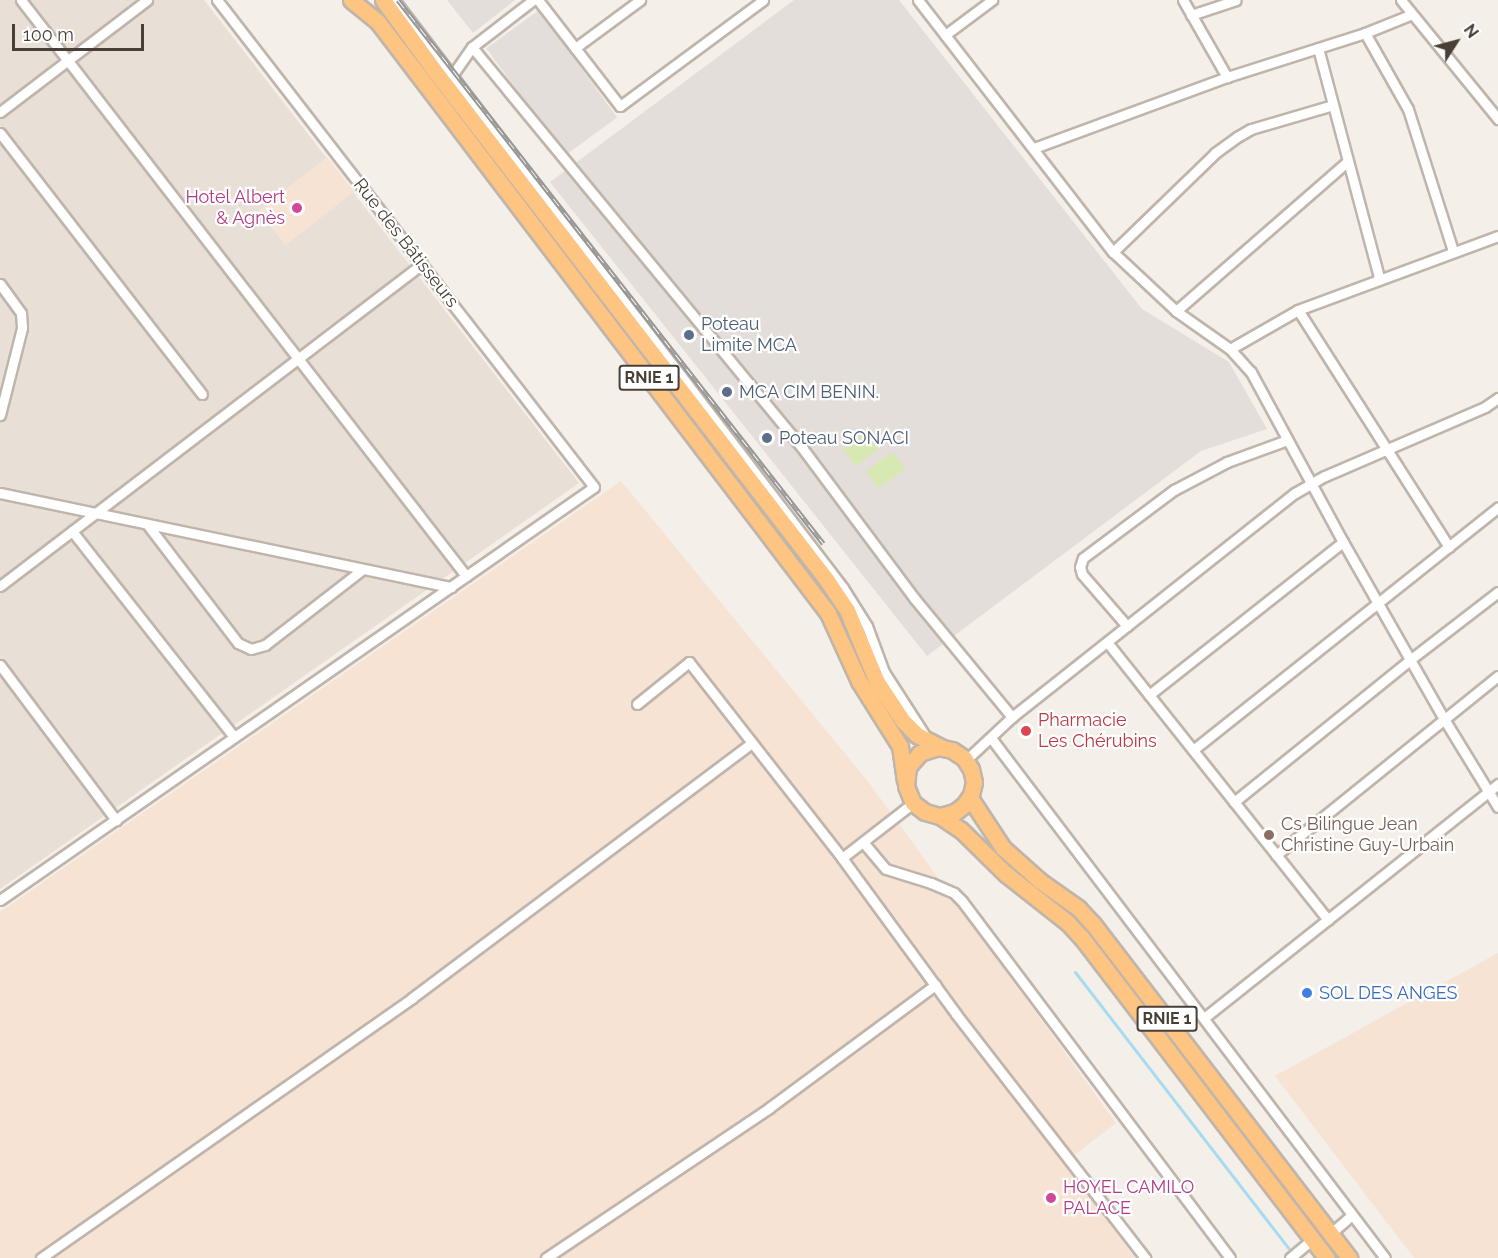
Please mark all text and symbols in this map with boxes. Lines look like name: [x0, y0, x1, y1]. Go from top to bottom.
scale bar: [15, 12, 147, 50]
north arrow: [1426, 12, 1486, 72]
text: N: [1460, 21, 1482, 42]
text: 100 m: [23, 24, 74, 45]
street label: Rue des Bâtisseurs: [349, 174, 463, 312]
place label: Hotel Albert & Agnès: [184, 187, 285, 230]
marker: Hotel Albert & Agnès: [290, 201, 304, 215]
place label: Poteau Limite MCA: [701, 314, 797, 356]
marker: Poteau Limite MCA: [682, 328, 696, 342]
road number: RNIE 1: [618, 365, 680, 391]
place label: MCA CIM BENIN.: [739, 381, 880, 403]
marker: MCA CIM BENIN.: [720, 385, 734, 399]
place label: Poteau SONACI: [779, 427, 909, 449]
marker: Poteau SONACI: [760, 431, 774, 445]
place label: Pharmacie Les Chérubins: [1038, 710, 1157, 752]
marker: Pharmacie Les Chérubins: [1019, 724, 1033, 738]
place label: Cs Bilingue Jean Christine Guy-Urbain: [1281, 814, 1454, 856]
marker: Cs Bilingue Jean Christine Guy-Urbain: [1262, 828, 1276, 842]
place label: SOL DES ANGES: [1319, 982, 1459, 1004]
marker: SOL DES ANGES: [1300, 986, 1314, 1000]
road number: RNIE 1: [1136, 1006, 1198, 1032]
place label: HOYEL CAMILO PALACE: [1063, 1177, 1195, 1220]
marker: HOYEL CAMILO PALACE: [1044, 1191, 1058, 1205]

